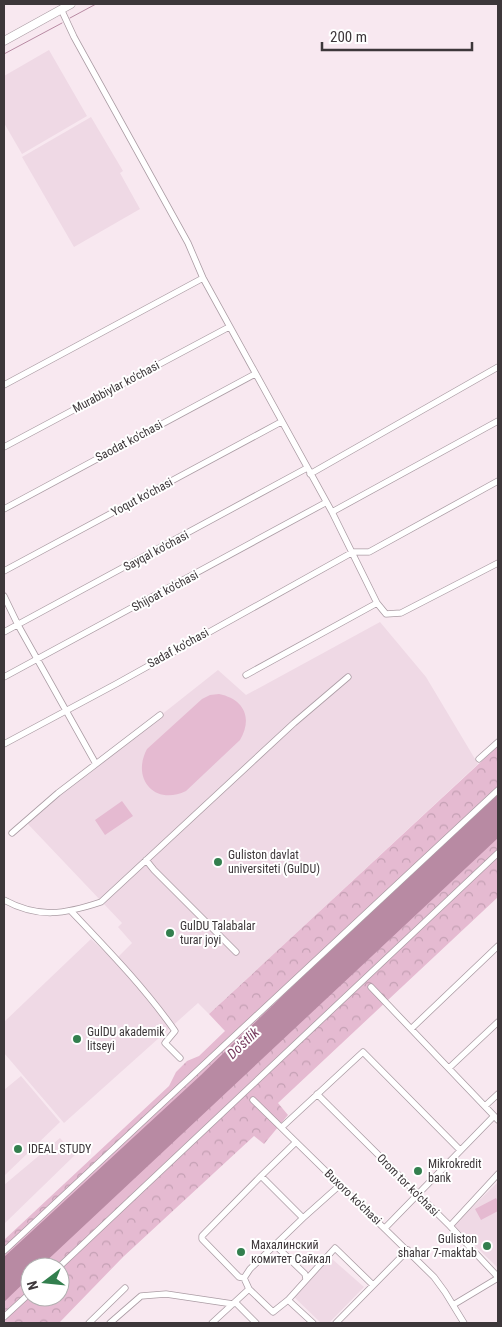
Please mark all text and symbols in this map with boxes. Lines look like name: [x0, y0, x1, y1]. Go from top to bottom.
scale bar: [322, 20, 472, 52]
text: 200 m: [330, 28, 367, 46]
street label: Murabbiylar ko'chasi: [70, 358, 162, 416]
street label: Saodat ko'chasi: [93, 418, 165, 464]
street label: Yoqut ko'chasi: [109, 475, 175, 519]
street label: Sayqal ko'chasi: [121, 528, 191, 574]
street label: Shijoat ko'chasi: [129, 568, 201, 614]
street label: Sadaf ko'chasi: [145, 625, 211, 671]
place label: Guliston davlat universiteti (GulDU): [228, 848, 320, 876]
marker: Guliston davlat universiteti (GulDU): [212, 856, 224, 868]
place label: GulDU Talabalar turar joyi: [180, 919, 256, 947]
marker: GulDU Talabalar turar joyi: [164, 927, 176, 939]
water label: Do'stlik: [224, 1024, 263, 1062]
place label: GulDU akademik litseyi: [87, 1025, 165, 1053]
marker: GulDU akademik litseyi: [71, 1033, 83, 1045]
place label: IDEAL STUDY: [28, 1142, 92, 1156]
marker: IDEAL STUDY: [12, 1143, 24, 1155]
street label: Orom tor ko'chasi: [374, 1151, 442, 1219]
place label: Mikrokredit bank: [428, 1157, 482, 1185]
marker: Mikrokredit bank: [412, 1165, 424, 1177]
street label: Buxoro ko'chasi: [322, 1166, 384, 1228]
place label: Guliston shahar 7-maktab: [398, 1232, 477, 1260]
place label: Махалинский комитет Сайкал: [251, 1238, 331, 1266]
marker: Guliston shahar 7-maktab: [481, 1240, 493, 1252]
marker: Махалинский комитет Сайкал: [235, 1246, 247, 1258]
north arrow: [20, 1257, 70, 1307]
text: N: [24, 1279, 41, 1292]

